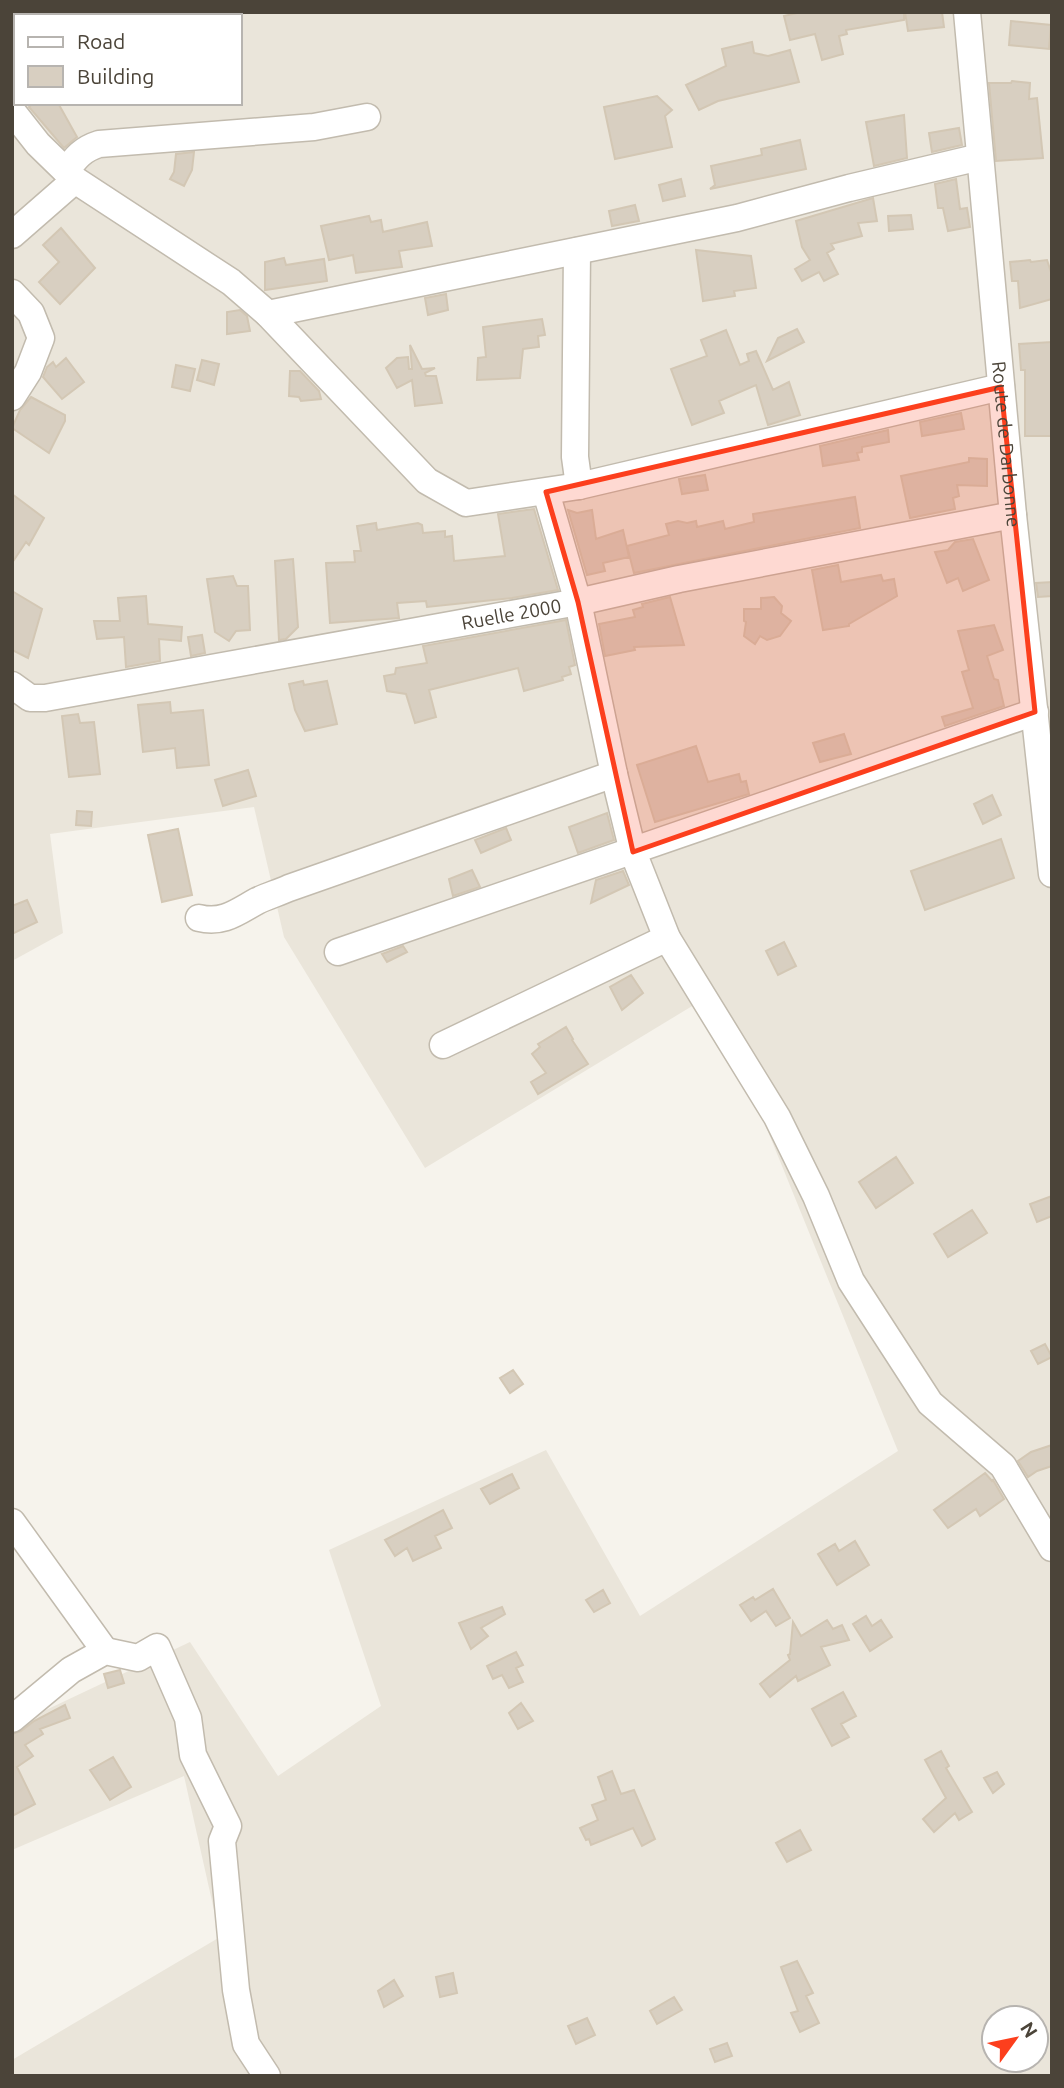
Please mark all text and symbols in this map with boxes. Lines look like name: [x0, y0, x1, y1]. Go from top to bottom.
legend: [14, 14, 242, 105]
text: Road: [77, 29, 125, 53]
text: Building: [77, 64, 154, 88]
street label: Route de Darbonne: [988, 360, 1025, 528]
street label: Ruelle 2000: [460, 594, 563, 634]
north arrow: [980, 2004, 1050, 2074]
text: N: [1016, 2018, 1042, 2042]

